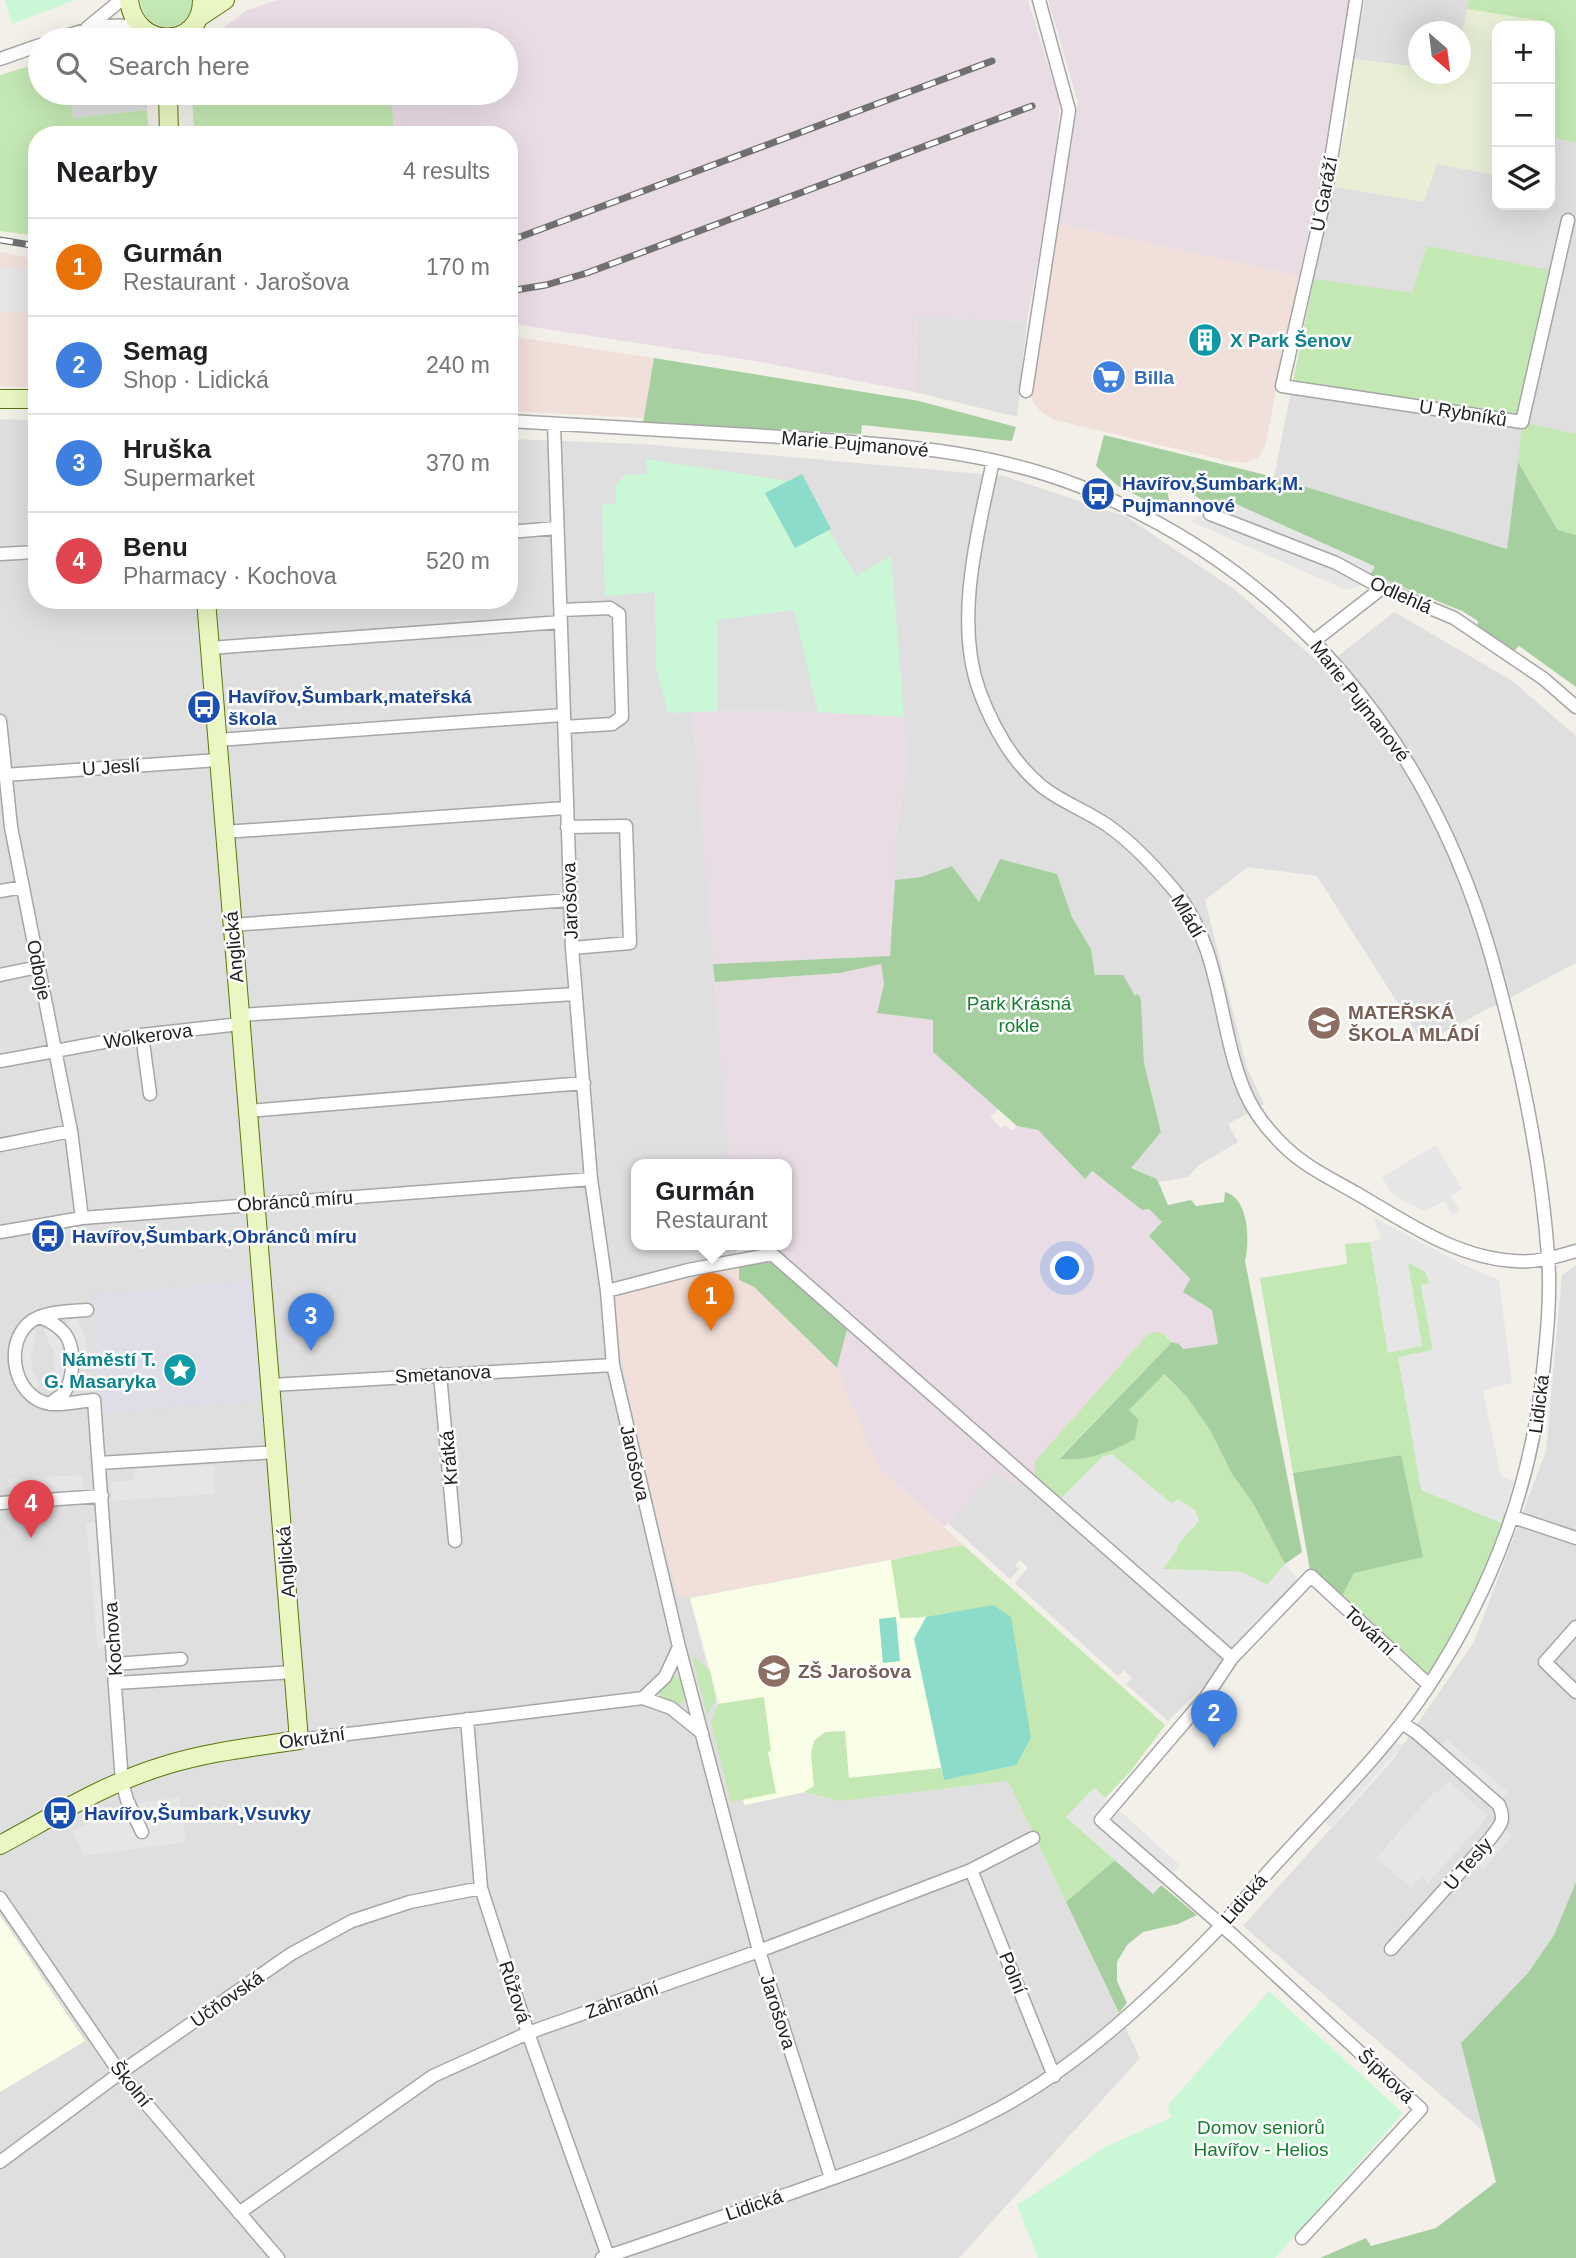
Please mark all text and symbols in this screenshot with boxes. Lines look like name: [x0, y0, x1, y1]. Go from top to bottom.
north arrow: [1408, 21, 1471, 84]
map controls: [1492, 21, 1555, 210]
button: +: [1492, 21, 1555, 84]
search box: [28, 28, 518, 105]
icon: search: [52, 48, 90, 86]
text: Search here: [108, 51, 250, 81]
button: −: [1492, 84, 1555, 147]
button: layers: [1492, 147, 1555, 210]
street label: U Garáží: [1306, 154, 1342, 233]
text: Nearby: [56, 155, 158, 188]
text: 4 results: [403, 158, 490, 184]
text: Gurmán: [123, 238, 223, 268]
text: 1: [73, 254, 85, 280]
text: 170 m: [426, 254, 490, 280]
text: Restaurant · Jarošova: [123, 269, 349, 295]
building icon: X Park Šenov: [1186, 321, 1224, 359]
place label: X Park Šenov: [1230, 330, 1352, 351]
text: Semag: [123, 336, 208, 366]
text: 2: [73, 352, 85, 378]
text: 240 m: [426, 352, 490, 378]
supermarket icon: Billa: [1090, 358, 1128, 396]
text: Shop · Lidická: [123, 367, 269, 393]
place label: Billa: [1134, 367, 1175, 388]
street label: U Rybníků: [1418, 396, 1508, 430]
street label: Marie Pujmanové: [780, 427, 930, 461]
text: Hruška: [123, 434, 211, 464]
text: 3: [73, 450, 85, 476]
text: 370 m: [426, 450, 490, 476]
text: Supermarket: [123, 465, 255, 491]
place label: Havířov,Šumbark,M. Pujmannové: [1122, 473, 1303, 516]
bus stop icon: Havířov,Šumbark,M. Pujmannové: [1079, 475, 1117, 513]
text: Benu: [123, 532, 188, 562]
text: 4: [73, 548, 85, 574]
text: 520 m: [426, 548, 490, 574]
text: Pharmacy · Kochova: [123, 563, 336, 589]
street label: Odlehlá: [1367, 572, 1436, 618]
street label: Marie Pujmanové: [1306, 636, 1414, 766]
place label: Havířov,Šumbark,mateřská škola: [228, 686, 472, 729]
bus stop icon: Havířov,Šumbark,mateřská škola: [185, 688, 223, 726]
street label: U Jeslí: [81, 754, 141, 780]
street label: Jarošova: [558, 862, 582, 940]
street label: Mládí: [1167, 891, 1209, 942]
street label: Anglická: [220, 910, 248, 984]
street label: Odboje: [23, 938, 55, 1002]
park label: Park Krásná rokle: [967, 993, 1072, 1036]
place label: MATEŘSKÁ ŠKOLA MLÁDÍ: [1348, 1002, 1480, 1045]
school or university icon: MATEŘSKÁ ŠKOLA MLÁDÍ: [1305, 1004, 1343, 1042]
street label: Wolkerova: [102, 1019, 194, 1053]
popup: [631, 1159, 792, 1250]
text: Gurmán: [655, 1176, 755, 1206]
street label: Obránců míru: [236, 1186, 354, 1216]
text: Restaurant: [655, 1207, 768, 1233]
bus stop icon: Havířov,Šumbark,Obránců míru: [29, 1217, 67, 1255]
place label: Havířov,Šumbark,Obránců míru: [72, 1226, 357, 1247]
your location: [1050, 1251, 1084, 1285]
pin: 1: [688, 1273, 734, 1331]
pin: 3: [288, 1293, 334, 1351]
place label: Náměstí T. G. Masaryka: [44, 1349, 156, 1392]
place icon: Náměstí T. G. Masaryka: [161, 1351, 199, 1389]
street label: Smetanova: [394, 1361, 492, 1387]
street label: Lidická: [1525, 1373, 1553, 1435]
street label: Jarošova: [616, 1423, 654, 1503]
street label: Krátká: [436, 1429, 462, 1486]
pin: 4: [8, 1480, 54, 1538]
street label: Anglická: [273, 1525, 299, 1599]
street label: Kochova: [100, 1601, 126, 1677]
street label: Tovární: [1340, 1602, 1400, 1660]
school or university icon: ZŠ Jarošova: [755, 1652, 793, 1690]
place label: ZŠ Jarošova: [798, 1661, 911, 1682]
pin: 2: [1191, 1690, 1237, 1748]
street label: Okružní: [278, 1723, 347, 1753]
bus stop icon: Havířov,Šumbark,Vsuvky: [41, 1794, 79, 1832]
place label: Havířov,Šumbark,Vsuvky: [84, 1803, 311, 1824]
street label: U Tesly: [1440, 1833, 1497, 1894]
street label: Lidická: [1217, 1869, 1272, 1928]
street label: Polní: [995, 1949, 1031, 1998]
street label: Růžová: [495, 1958, 535, 2026]
street label: Učňovská: [187, 1966, 268, 2032]
street label: Jarošova: [756, 1972, 800, 2052]
street label: Zahradní: [583, 1977, 662, 2023]
street label: Šípková: [1354, 2045, 1419, 2107]
street label: Školní: [106, 2057, 156, 2112]
park label: Domov seniorů Havířov - Helios: [1193, 2117, 1329, 2160]
street label: Lidická: [723, 2185, 786, 2225]

